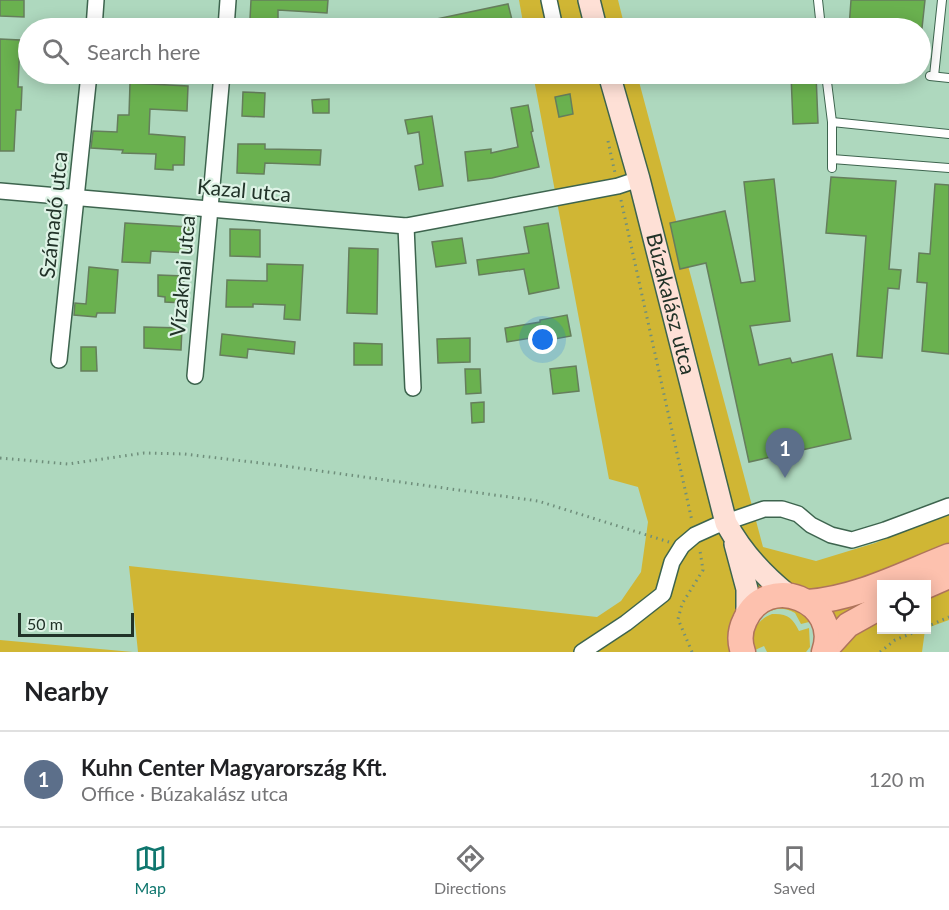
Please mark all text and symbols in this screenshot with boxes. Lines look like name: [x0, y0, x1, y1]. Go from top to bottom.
search box: [18, 18, 931, 84]
icon: search: [39, 35, 72, 68]
text: Search here: [87, 38, 200, 65]
street label: Számadó utca: [33, 150, 72, 279]
street label: Kazal utca: [196, 173, 292, 206]
street label: Vízaknai utca: [164, 214, 199, 338]
street label: Búzakalász utca: [642, 230, 702, 377]
your location: [528, 325, 557, 354]
pin: 1: [766, 428, 804, 478]
map controls: [877, 580, 931, 634]
button: locate: [877, 580, 931, 634]
scale bar: [18, 610, 134, 638]
text: 50 m: [27, 614, 63, 633]
text: Nearby: [24, 675, 109, 707]
text: Kuhn Center Magyarország Kft.: [81, 754, 387, 781]
text: 1: [38, 767, 49, 791]
text: 120 m: [869, 767, 925, 791]
text: Office · Búzakalász utca: [81, 781, 288, 805]
tab: Map: [134, 842, 167, 897]
tab: Directions: [434, 842, 506, 897]
tab: Saved: [774, 842, 815, 897]

